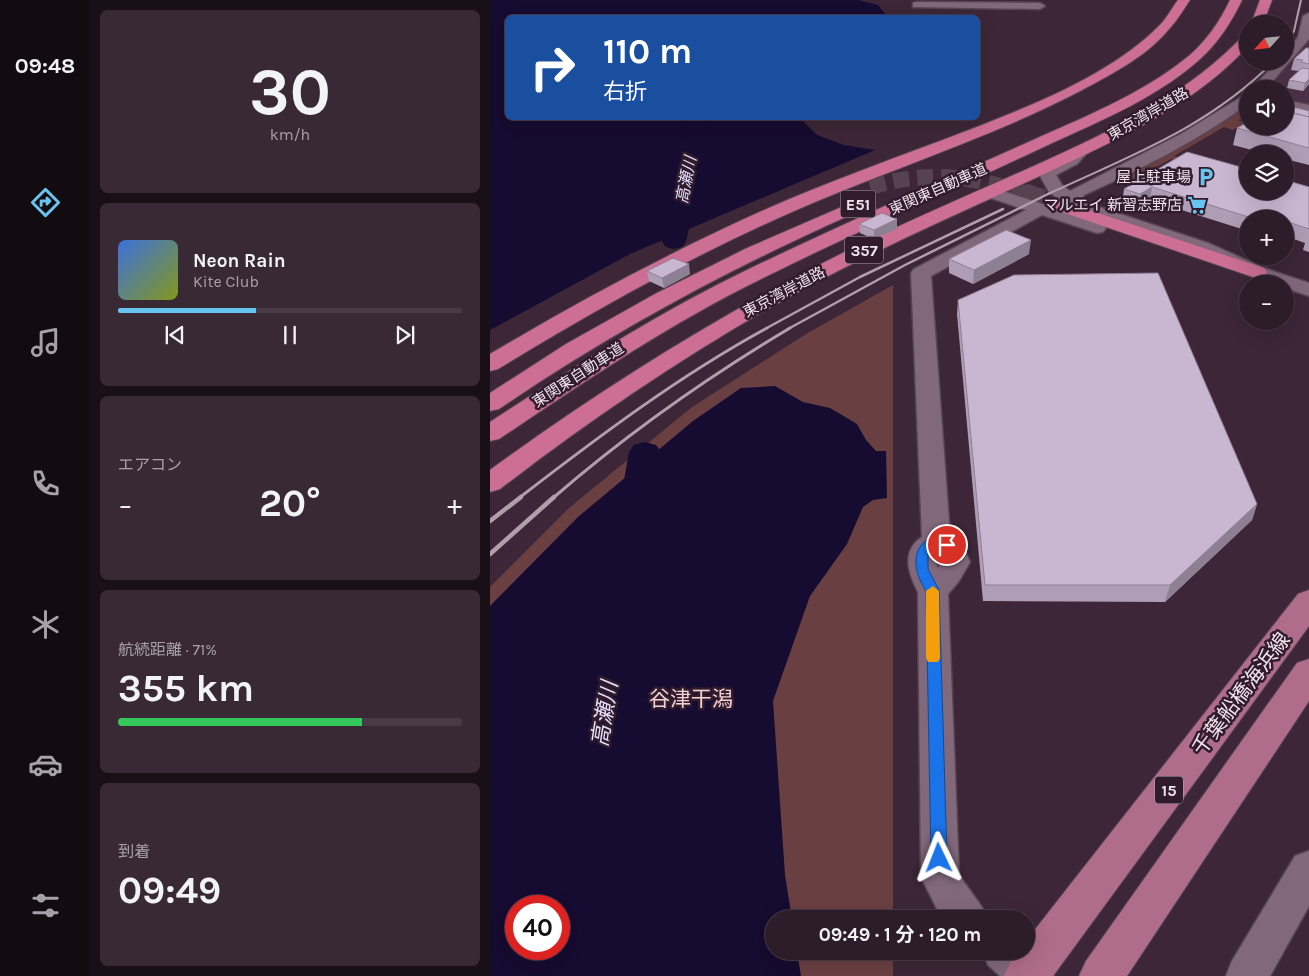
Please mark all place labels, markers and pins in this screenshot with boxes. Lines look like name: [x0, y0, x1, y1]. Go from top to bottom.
parking icon: 屋上駐車場: [1195, 166, 1217, 188]
place label: 屋上駐車場: [1116, 168, 1191, 186]
supermarket icon: マルエイ 新習志野店: [1186, 194, 1208, 216]
place label: マルエイ 新習志野店: [1043, 196, 1182, 214]
pin: [926, 524, 968, 566]

